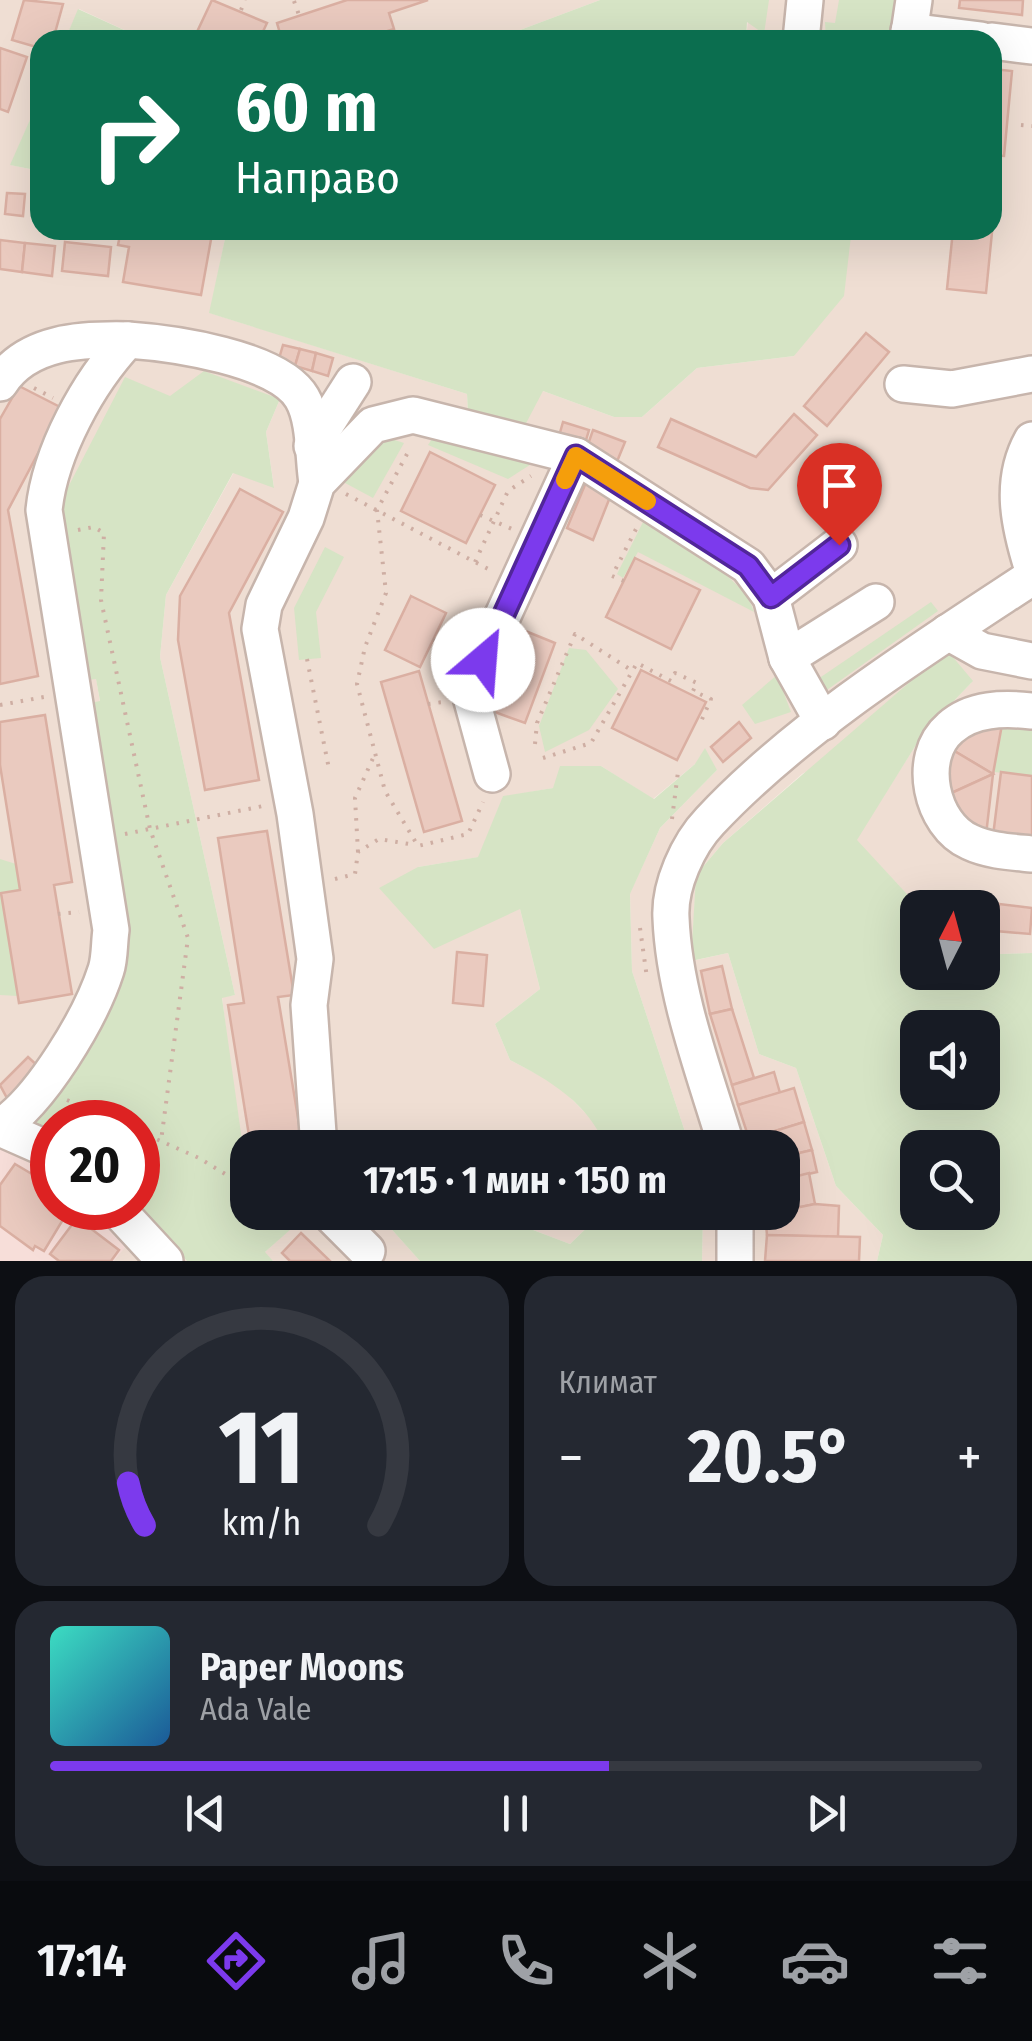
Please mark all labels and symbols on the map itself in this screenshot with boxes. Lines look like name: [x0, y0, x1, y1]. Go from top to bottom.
pin: [797, 443, 882, 546]
position arrow: [431, 608, 535, 712]
north arrow: [900, 890, 1000, 990]
speed limit sign: 20: [30, 1100, 160, 1230]

